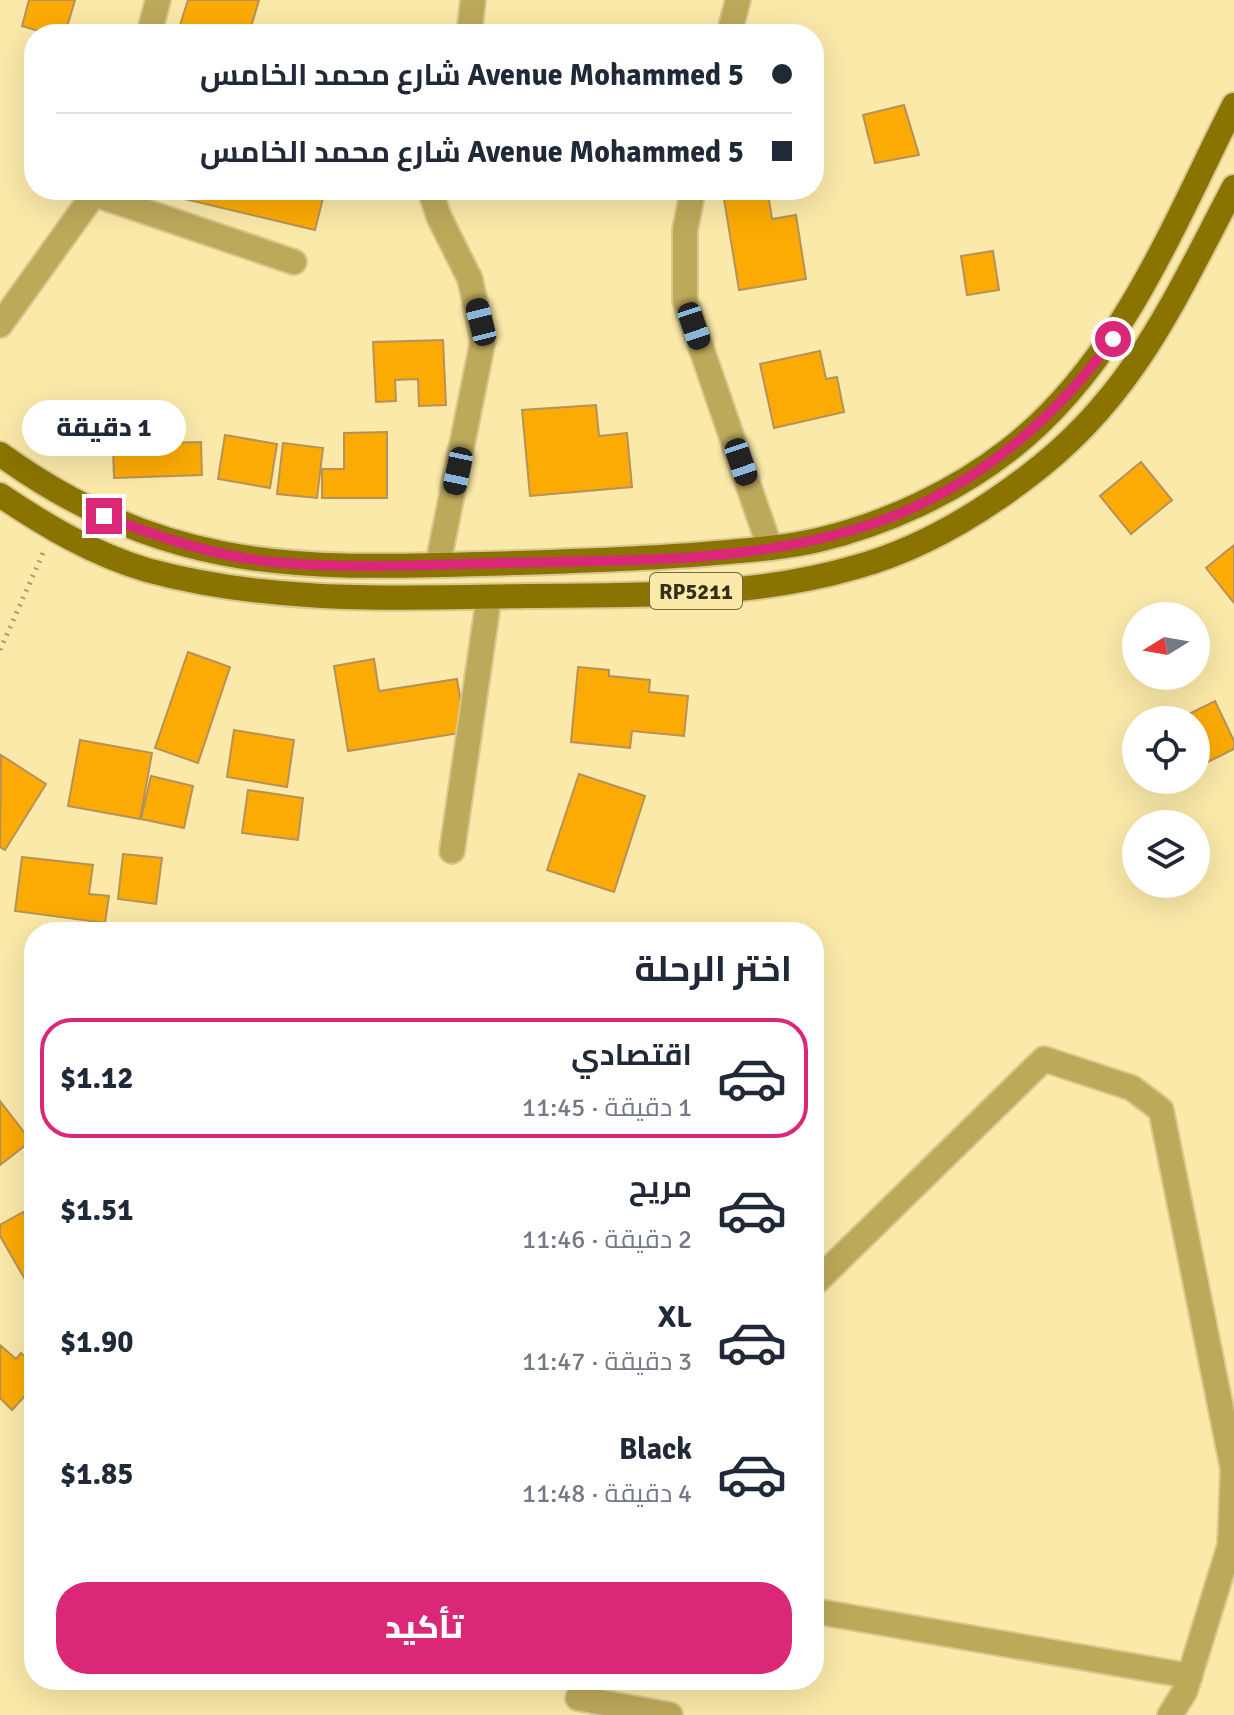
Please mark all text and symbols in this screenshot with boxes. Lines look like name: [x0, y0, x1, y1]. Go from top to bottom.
text: Avenue Mohammed 5 شارع محمد الخامس: [200, 57, 744, 94]
text: Avenue Mohammed 5 شارع محمد الخامس: [200, 134, 744, 171]
car: [464, 296, 498, 348]
car: [675, 299, 713, 353]
route start: [1095, 321, 1131, 357]
callout: 1 دقيقة: [22, 400, 186, 456]
text: 1 دقيقة: [56, 412, 152, 444]
car: [722, 435, 760, 489]
car: [441, 445, 475, 497]
route end: [86, 498, 122, 534]
road number: RP5211: [650, 573, 742, 609]
north arrow: [1122, 602, 1210, 690]
map controls: [1122, 602, 1210, 898]
button: locate: [1122, 706, 1210, 794]
button: layers: [1122, 810, 1210, 898]
text: اختر الرحلة: [634, 947, 792, 992]
text: اقتصادي: [571, 1037, 692, 1074]
icon: car: [716, 1042, 788, 1114]
text: $1.12: [60, 1060, 133, 1097]
text: 1 دقيقة · 11:45: [522, 1092, 692, 1124]
text: مريح: [629, 1169, 692, 1206]
icon: car: [716, 1174, 788, 1246]
text: $1.51: [60, 1192, 133, 1229]
text: 2 دقيقة · 11:46: [522, 1224, 692, 1256]
text: XL: [658, 1299, 692, 1336]
icon: car: [716, 1306, 788, 1378]
text: $1.90: [60, 1324, 133, 1361]
text: 3 دقيقة · 11:47: [522, 1346, 692, 1378]
text: Black: [619, 1431, 692, 1468]
icon: car: [716, 1438, 788, 1510]
text: $1.85: [60, 1456, 133, 1493]
text: 4 دقيقة · 11:48: [522, 1478, 692, 1510]
button: تأكيد: [56, 1582, 792, 1674]

